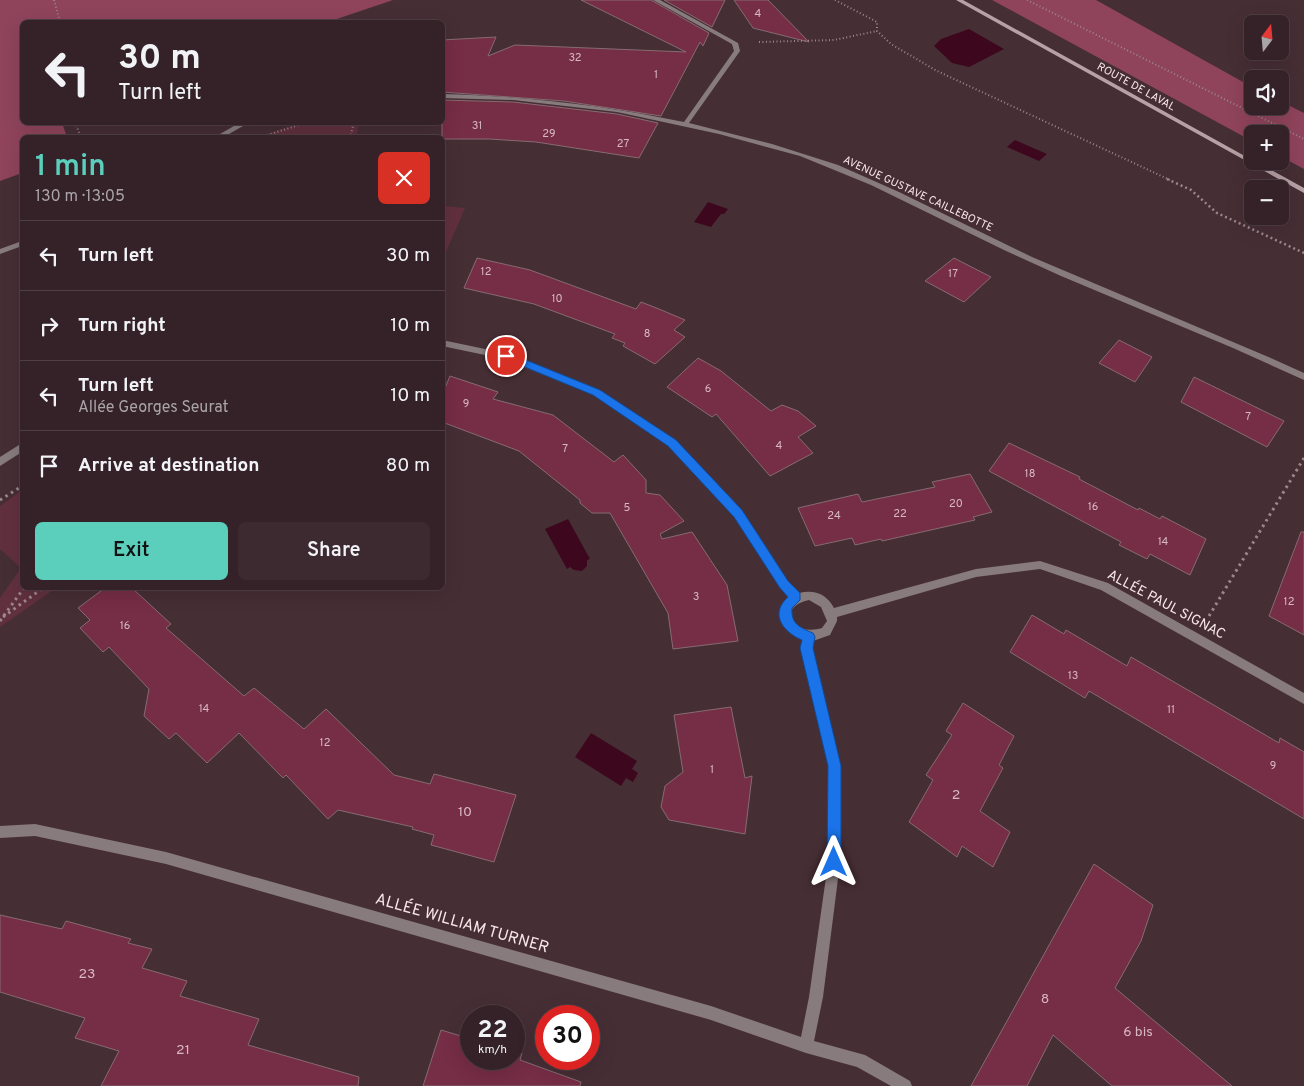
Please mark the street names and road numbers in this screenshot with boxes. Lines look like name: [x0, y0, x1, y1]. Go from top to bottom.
street label: ROUTE DE LAVAL: [1094, 60, 1178, 114]
street label: AVENUE GUSTAVE CAILLEBOTTE: [841, 153, 995, 235]
street label: ALLÉE PAUL SIGNAC: [1104, 566, 1228, 643]
street label: ALLÉE WILLIAM TURNER: [373, 888, 552, 958]

